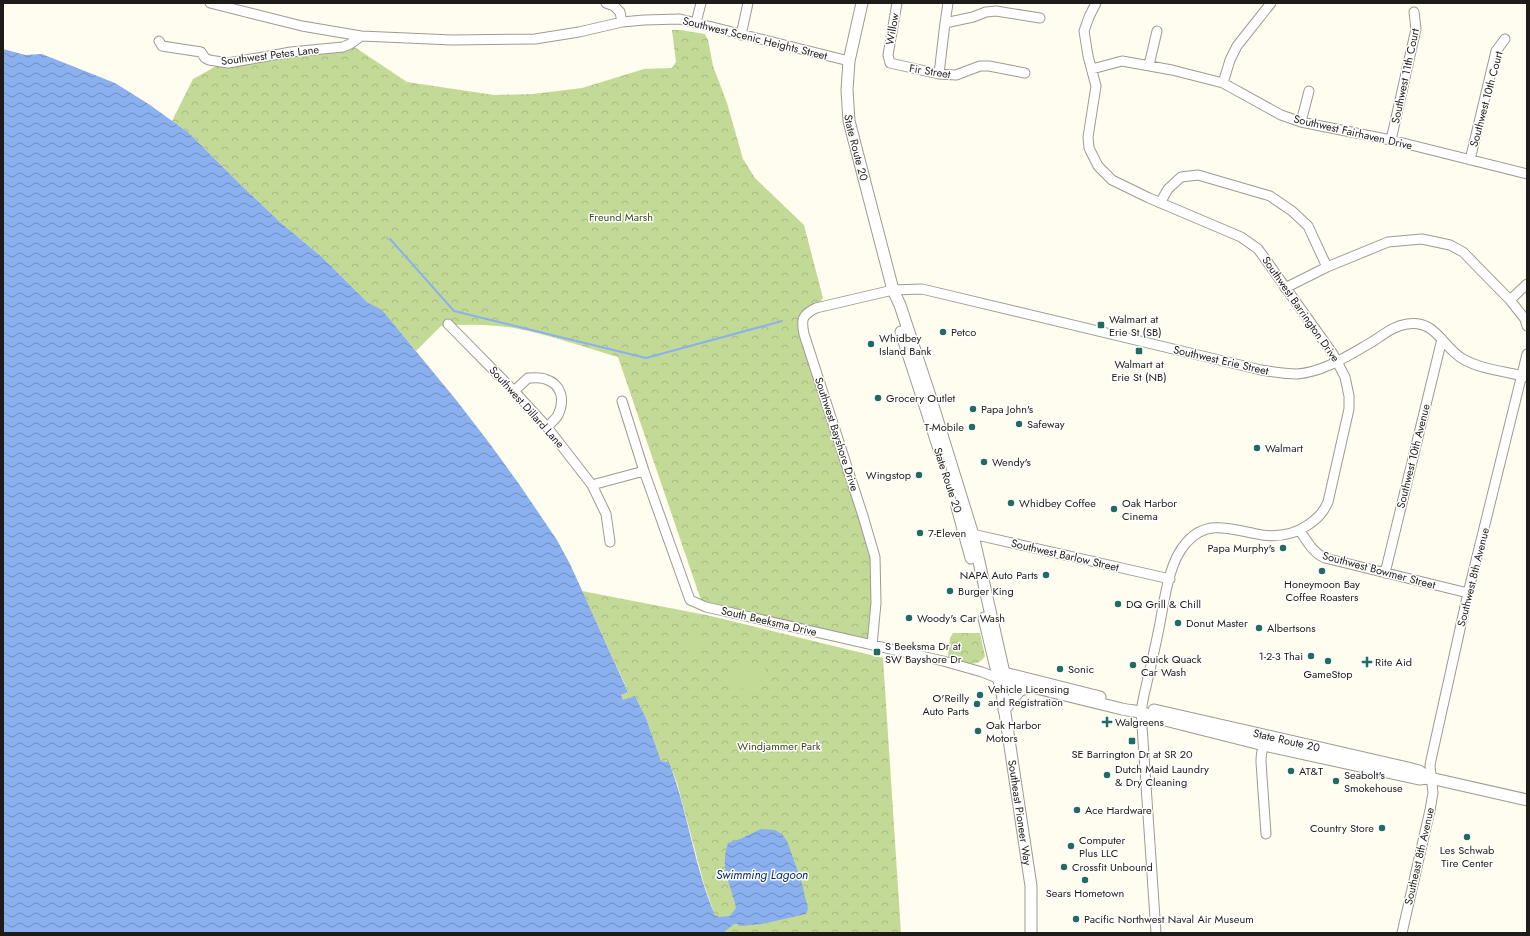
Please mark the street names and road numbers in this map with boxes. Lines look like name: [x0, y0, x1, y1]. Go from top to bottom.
street label: Willow: [881, 11, 903, 46]
street label: Southwest Scenic Heights Street: [681, 12, 829, 64]
street label: Southwest 11th Court: [1387, 27, 1423, 125]
street label: Southwest Petes Lane: [220, 41, 320, 69]
street label: Southwest 10th Court: [1466, 49, 1507, 149]
street label: Fir Street: [908, 60, 952, 82]
street label: Southwest Fairhaven Drive: [1292, 111, 1414, 154]
street label: State Route 20: [841, 114, 872, 183]
street label: Southwest Barrington Drive: [1258, 253, 1344, 365]
street label: Southwest Erie Street: [1172, 341, 1271, 379]
street label: Southwest Dillard Lane: [486, 363, 568, 452]
street label: Southwest Bayshore Drive: [811, 375, 863, 493]
street label: Southwest 10th Avenue: [1392, 402, 1434, 510]
street label: State Route 20: [930, 445, 966, 515]
street label: Southwest 8th Avenue: [1453, 525, 1493, 628]
street label: Southwest Barlow Street: [1010, 535, 1121, 575]
street label: Southwest Bowmer Street: [1321, 547, 1438, 593]
street label: South Beeksma Drive: [720, 602, 819, 640]
street label: State Route 20: [1252, 725, 1322, 756]
street label: Southeast Pioneer Way: [1004, 759, 1036, 867]
street label: Southeast 8th Avenue: [1400, 805, 1438, 906]

